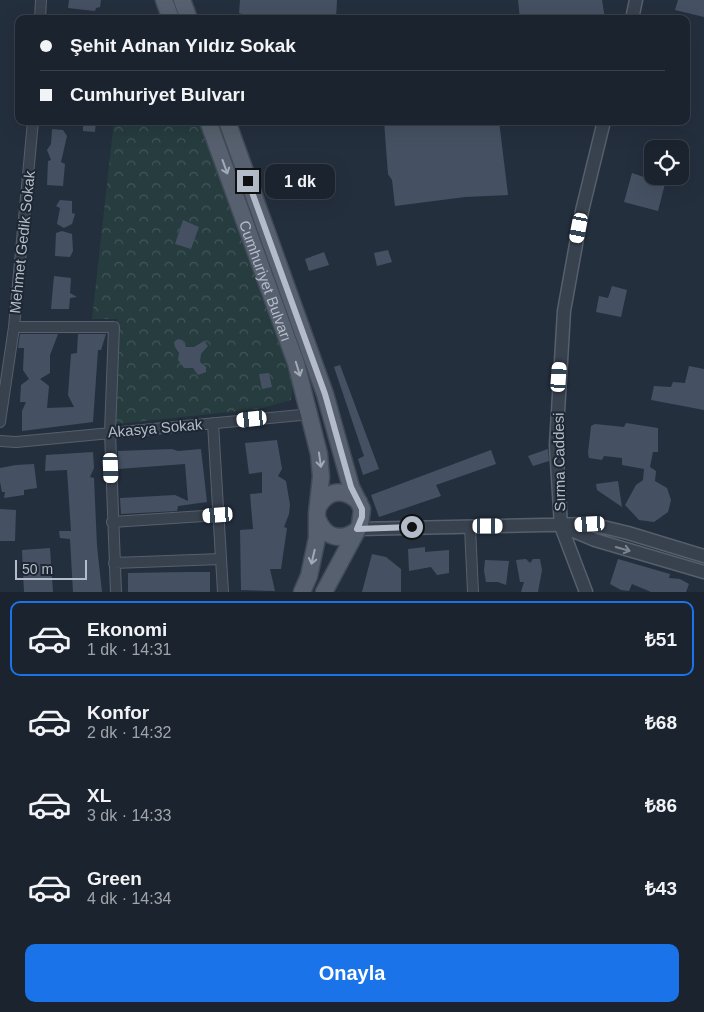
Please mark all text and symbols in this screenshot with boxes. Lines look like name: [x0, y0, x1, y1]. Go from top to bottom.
text: Şehit Adnan Yıldız Sokak: [70, 35, 296, 56]
text: Cumhuriyet Bulvarı: [70, 84, 245, 105]
map controls: [644, 140, 689, 185]
button: locate: [644, 140, 689, 185]
one-way arrow: [221, 159, 230, 174]
callout: 1 dk: [266, 164, 336, 198]
street label: Mehmet Gedik Sokak: [6, 169, 38, 314]
route end: [237, 170, 259, 192]
text: 1 dk: [284, 173, 316, 190]
car: [568, 212, 589, 244]
street label: Cumhuriyet Bulvarı: [236, 218, 296, 344]
one-way arrow: [294, 361, 304, 377]
car: [550, 362, 567, 392]
car: [236, 410, 267, 428]
street label: Sırma Caddesi: [550, 412, 568, 512]
street label: Akasya Sokak: [107, 415, 204, 441]
one-way arrow: [315, 451, 325, 467]
car: [102, 453, 119, 483]
car: [202, 506, 233, 524]
route start: [401, 516, 423, 538]
car: [574, 516, 605, 532]
car: [473, 519, 503, 534]
one-way arrow: [615, 544, 631, 554]
one-way arrow: [308, 548, 317, 564]
scale bar: [15, 557, 88, 580]
text: 50 m: [22, 561, 53, 577]
icon: car: [27, 616, 72, 661]
text: Ekonomi: [87, 619, 167, 640]
text: ₺51: [645, 629, 677, 650]
text: 1 dk · 14:31: [87, 641, 172, 658]
icon: car: [27, 699, 72, 744]
text: Konfor: [87, 702, 149, 723]
text: ₺68: [645, 712, 677, 733]
text: 2 dk · 14:32: [87, 724, 172, 741]
icon: car: [27, 782, 72, 827]
text: XL: [87, 785, 111, 806]
text: ₺86: [645, 795, 677, 816]
text: 3 dk · 14:33: [87, 807, 172, 824]
icon: car: [27, 865, 72, 910]
text: Green: [87, 868, 142, 889]
text: ₺43: [645, 878, 677, 899]
text: 4 dk · 14:34: [87, 890, 172, 907]
button: Onayla: [25, 944, 679, 1002]

